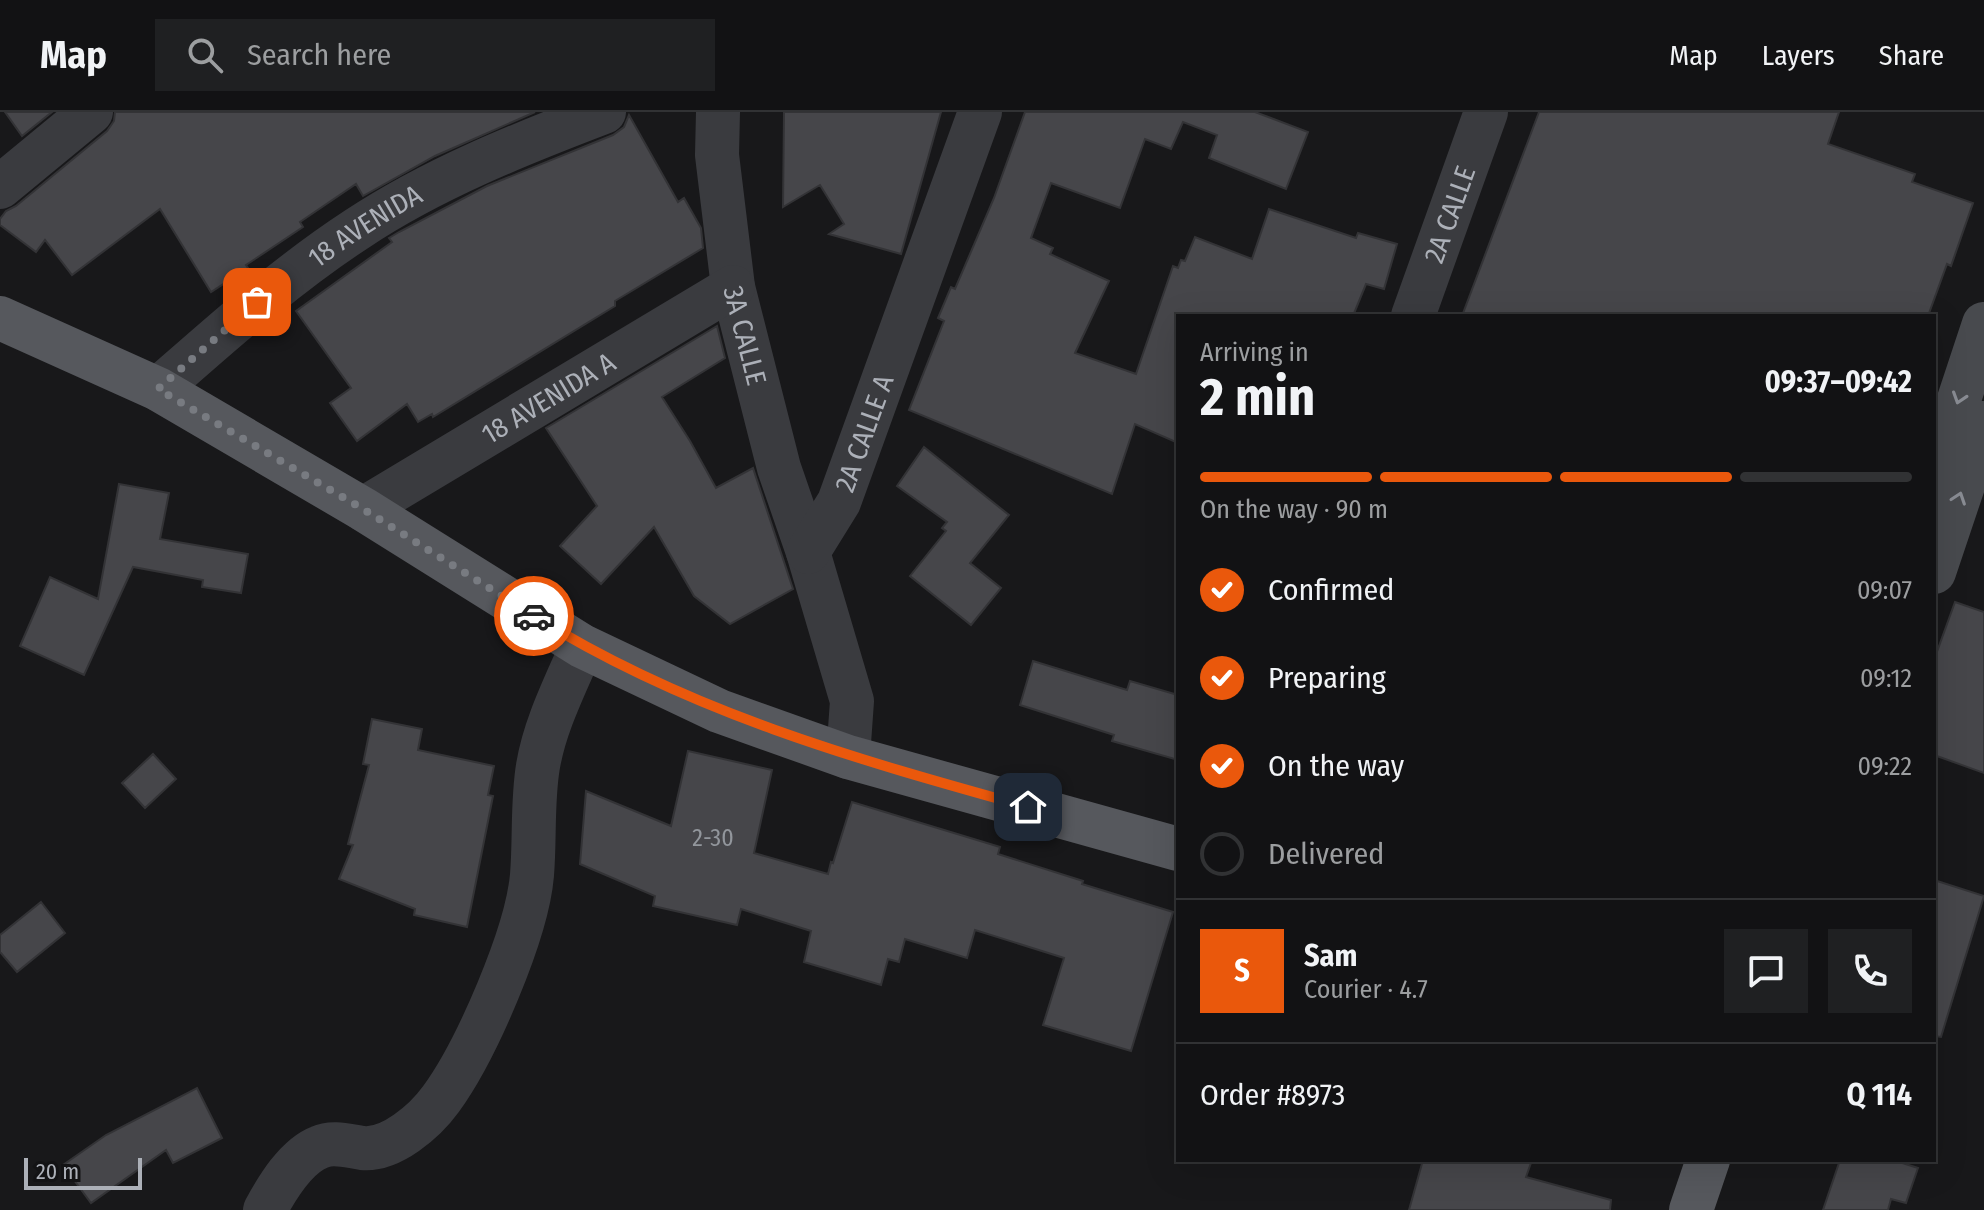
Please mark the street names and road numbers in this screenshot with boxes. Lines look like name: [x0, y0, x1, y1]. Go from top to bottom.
street label: 2A CALLE: [1417, 161, 1482, 267]
street label: 18 AVENIDA: [302, 177, 428, 274]
street label: 3A CALLE: [717, 283, 774, 388]
street label: 18 AVENIDA A: [476, 345, 621, 451]
street label: 2A CALLE A: [828, 370, 900, 496]

